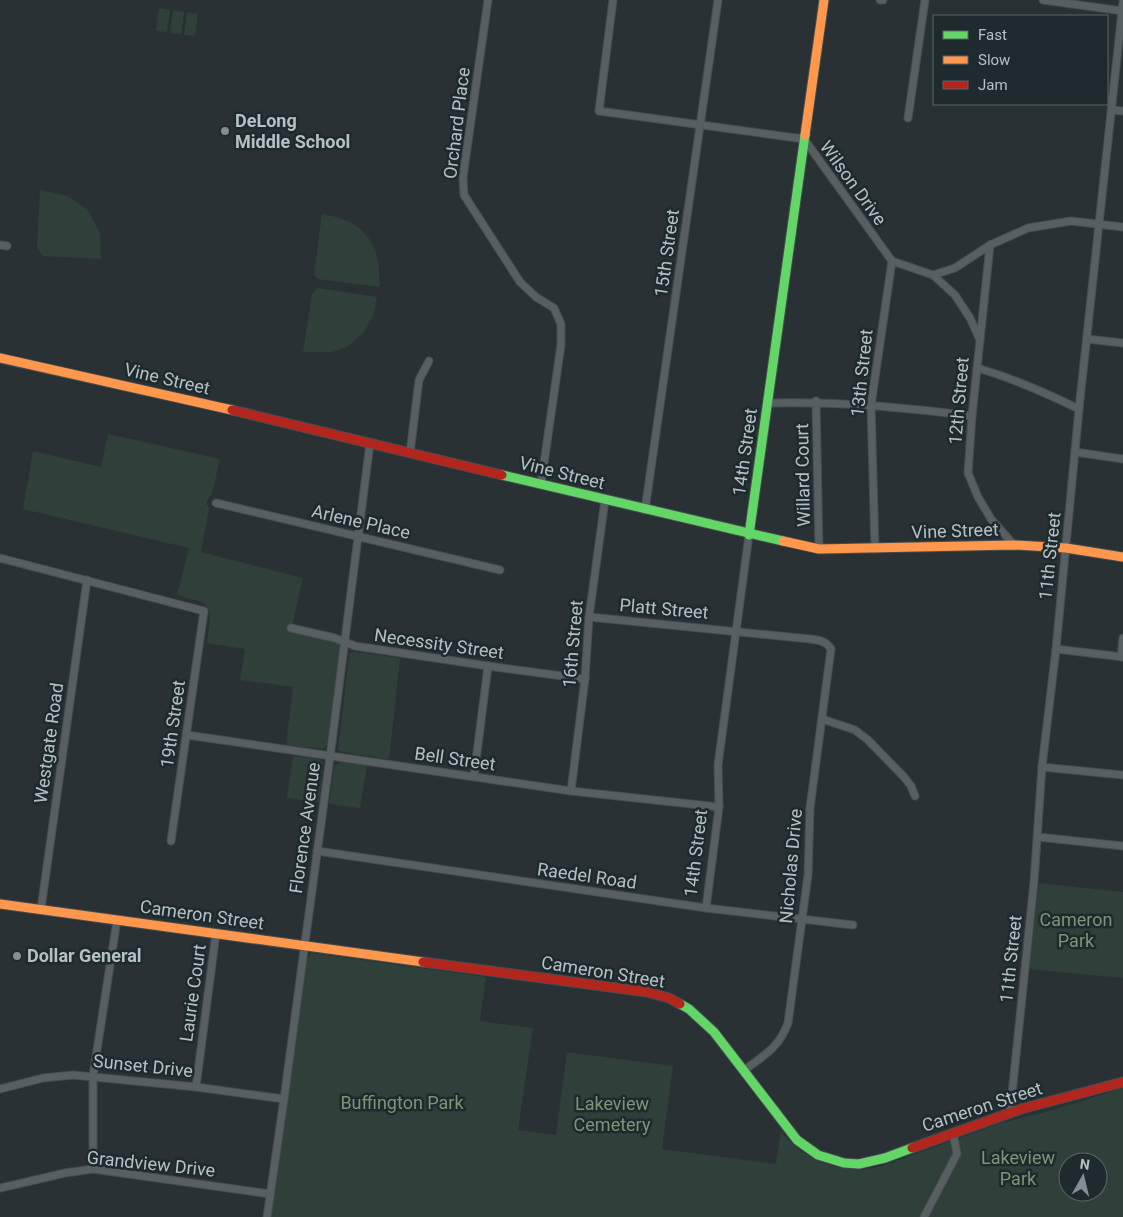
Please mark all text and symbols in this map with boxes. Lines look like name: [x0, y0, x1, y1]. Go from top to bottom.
legend: [933, 15, 1108, 105]
text: Fast: [978, 26, 1007, 44]
text: Slow: [978, 51, 1010, 69]
street label: Orchard Place: [439, 66, 474, 180]
text: Jam: [978, 76, 1008, 94]
place label: DeLong Middle School: [235, 110, 350, 152]
marker: DeLong Middle School: [219, 125, 231, 137]
street label: Wilson Drive: [816, 136, 891, 229]
street label: 15th Street: [650, 208, 683, 298]
street label: 13th Street: [846, 328, 877, 418]
street label: 12th Street: [944, 356, 973, 446]
street label: Vine Street: [122, 358, 212, 399]
street label: 14th Street: [728, 407, 761, 497]
street label: Willard Court: [791, 423, 814, 527]
street label: Vine Street: [517, 452, 607, 493]
street label: Arlene Place: [310, 500, 412, 543]
street label: 11th Street: [1034, 511, 1065, 601]
street label: Vine Street: [911, 518, 999, 543]
street label: Platt Street: [619, 594, 710, 623]
street label: 16th Street: [558, 599, 587, 689]
street label: Necessity Street: [373, 624, 505, 663]
street label: 19th Street: [156, 679, 189, 769]
street label: Westgate Road: [30, 681, 67, 805]
street label: Bell Street: [413, 742, 497, 775]
street label: Florence Avenue: [285, 761, 324, 895]
street label: 14th Street: [680, 808, 711, 898]
street label: Nicholas Drive: [775, 808, 806, 924]
street label: Raedel Road: [536, 858, 638, 893]
street label: Cameron Street: [139, 895, 265, 934]
park label: Cameron Park: [1040, 909, 1112, 951]
street label: 11th Street: [995, 914, 1026, 1004]
street label: Laurie Court: [175, 943, 210, 1043]
place label: Dollar General: [27, 945, 142, 966]
marker: Dollar General: [11, 950, 23, 962]
street label: Cameron Street: [540, 951, 667, 992]
street label: Sunset Drive: [92, 1050, 194, 1081]
street label: Cameron Street: [919, 1077, 1045, 1136]
park label: Buffington Park: [340, 1092, 464, 1113]
park label: Lakeview Cemetery: [574, 1093, 651, 1135]
street label: Grandview Drive: [86, 1146, 216, 1181]
park label: Lakeview Park: [981, 1147, 1055, 1189]
north arrow: [1058, 1152, 1108, 1202]
text: N: [1079, 1156, 1091, 1173]

